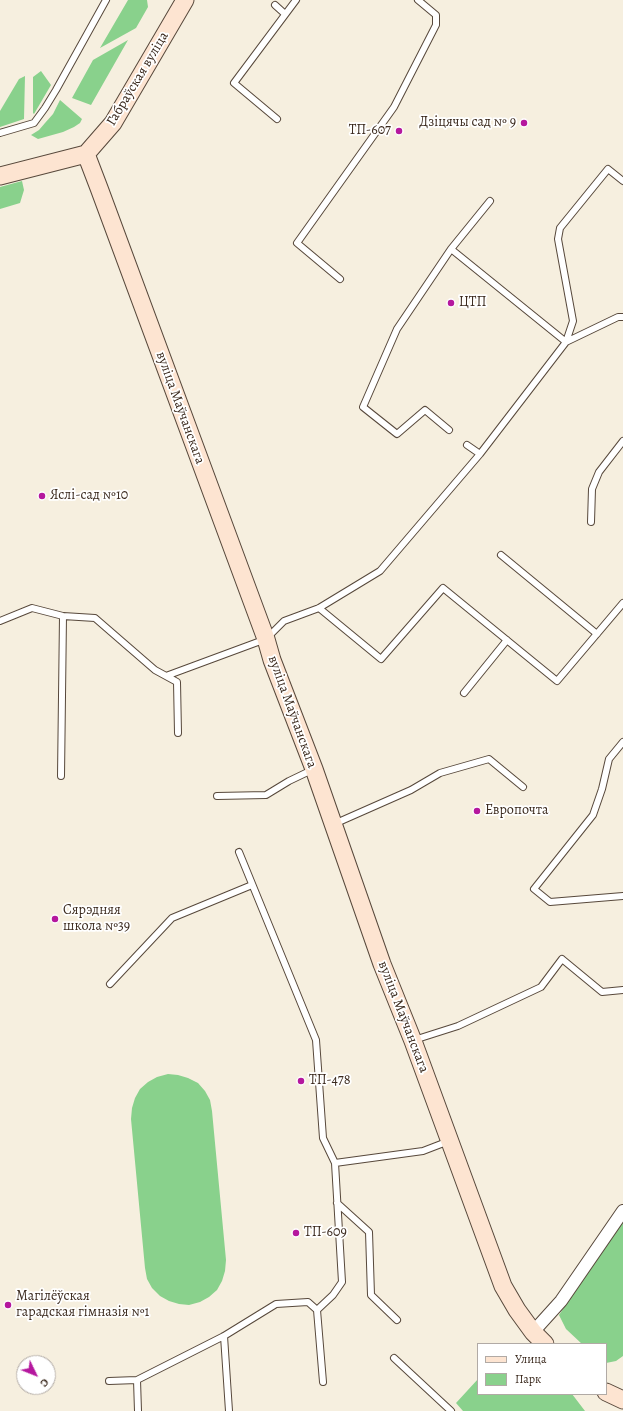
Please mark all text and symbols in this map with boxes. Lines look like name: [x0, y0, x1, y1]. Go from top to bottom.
street label: Габраўская вуліца: [103, 29, 173, 129]
place label: Дзіцячы сад № 9: [419, 115, 516, 131]
marker: Дзіцячы сад № 9: [519, 118, 529, 128]
place label: ТП-607: [349, 123, 391, 139]
marker: ТП-607: [394, 126, 404, 136]
place label: ЦТП: [459, 295, 486, 311]
marker: ЦТП: [446, 298, 456, 308]
street label: вуліца Маўчанскага: [152, 350, 208, 466]
place label: Яслі-сад №10: [50, 488, 128, 504]
marker: Яслі-сад №10: [37, 491, 47, 501]
street label: вуліца Маўчанскага: [264, 654, 320, 770]
place label: Европочта: [485, 803, 548, 819]
marker: Европочта: [472, 806, 482, 816]
place label: Сярэдняя школа №39: [63, 903, 130, 936]
marker: Сярэдняя школа №39: [50, 914, 60, 924]
street label: вуліца Маўчанскага: [374, 959, 432, 1075]
place label: ТП-478: [309, 1073, 350, 1089]
marker: ТП-478: [296, 1076, 306, 1086]
place label: ТП-609: [304, 1225, 347, 1241]
marker: ТП-609: [291, 1228, 301, 1238]
place label: Магілёўская гарадская гімназія №1: [16, 1289, 149, 1322]
marker: Магілёўская гарадская гімназія №1: [3, 1300, 13, 1310]
legend: [477, 1343, 607, 1395]
text: Улица: [515, 1351, 546, 1367]
north arrow: [16, 1355, 56, 1395]
text: Парк: [515, 1371, 541, 1387]
text: С: [37, 1375, 52, 1390]

